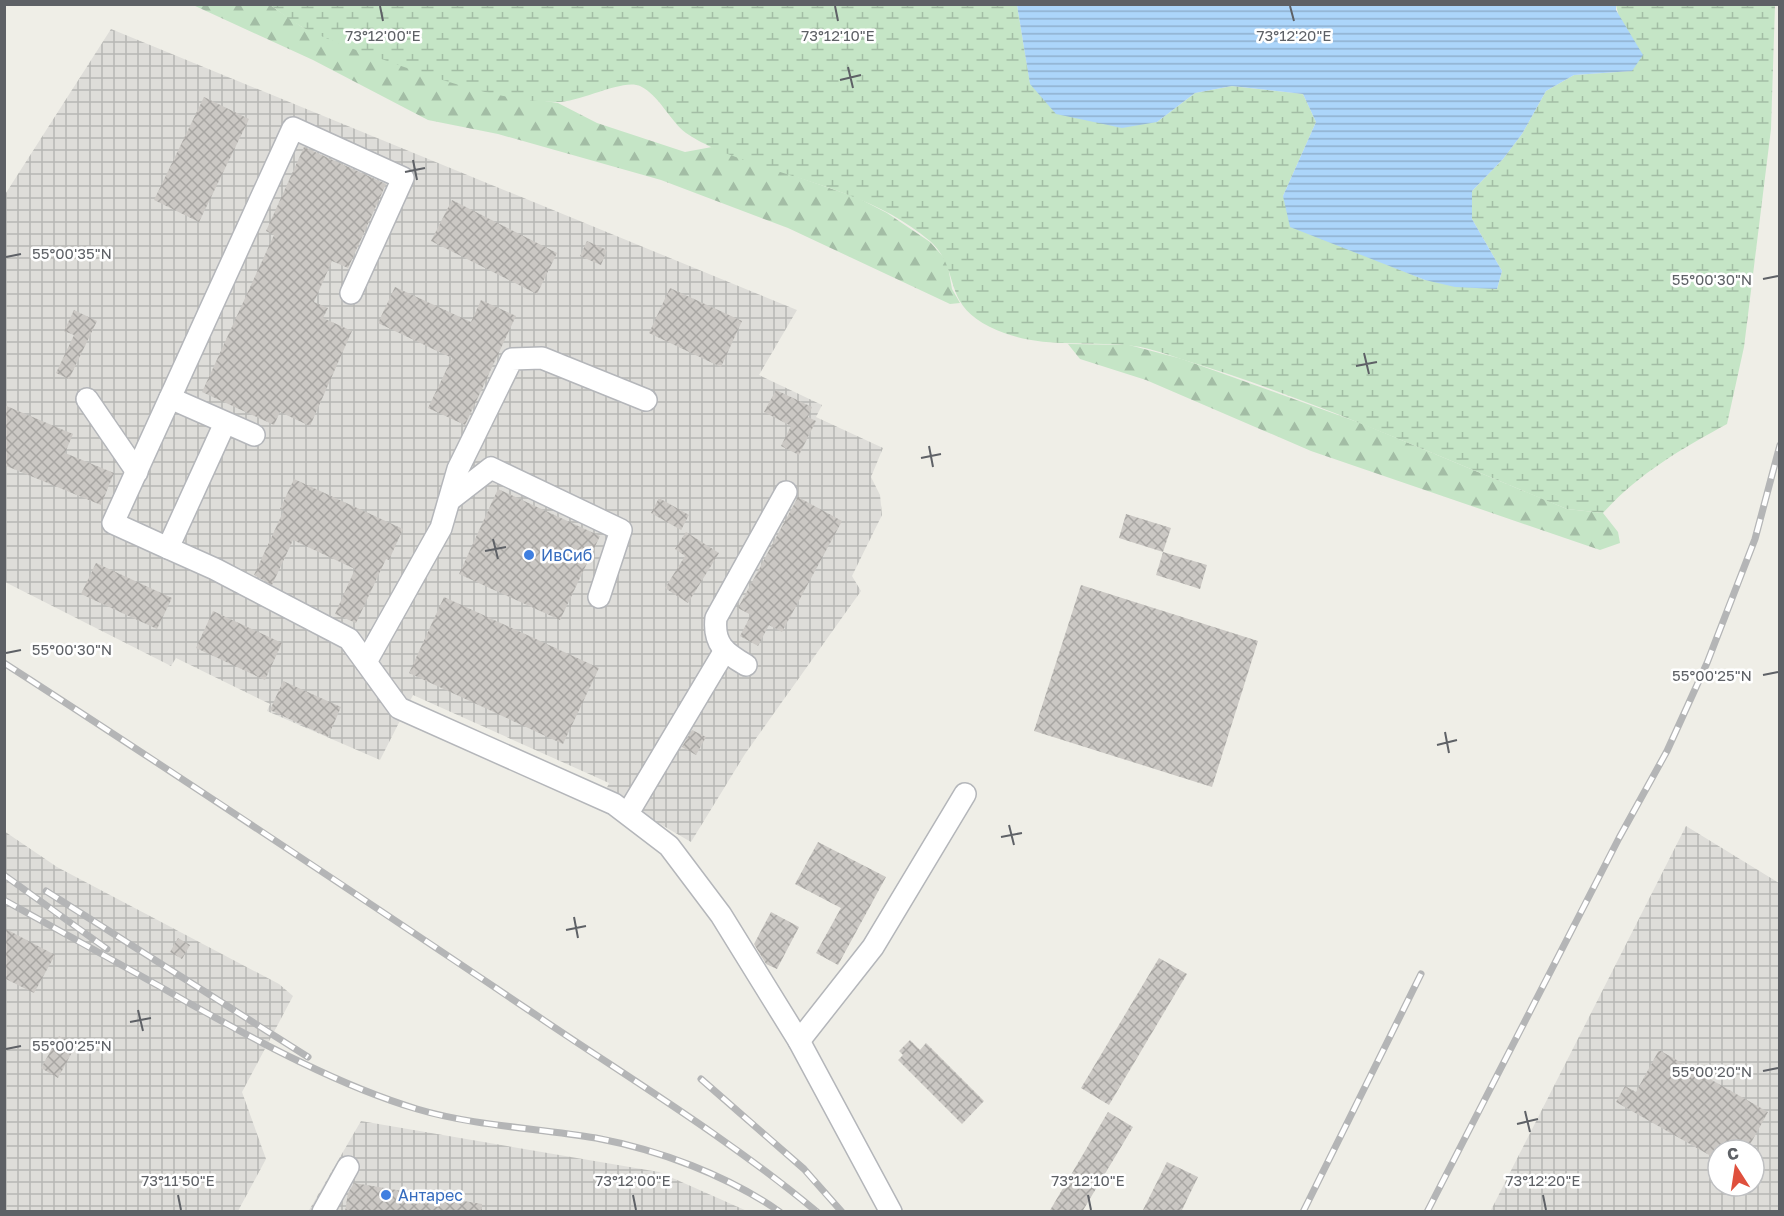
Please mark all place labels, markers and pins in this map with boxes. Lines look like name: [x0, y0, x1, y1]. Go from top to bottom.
place label: ИвСиб: [541, 545, 592, 565]
marker: ИвСиб: [522, 548, 536, 562]
place label: Антарес: [398, 1185, 463, 1205]
marker: Антарес: [379, 1188, 393, 1202]

